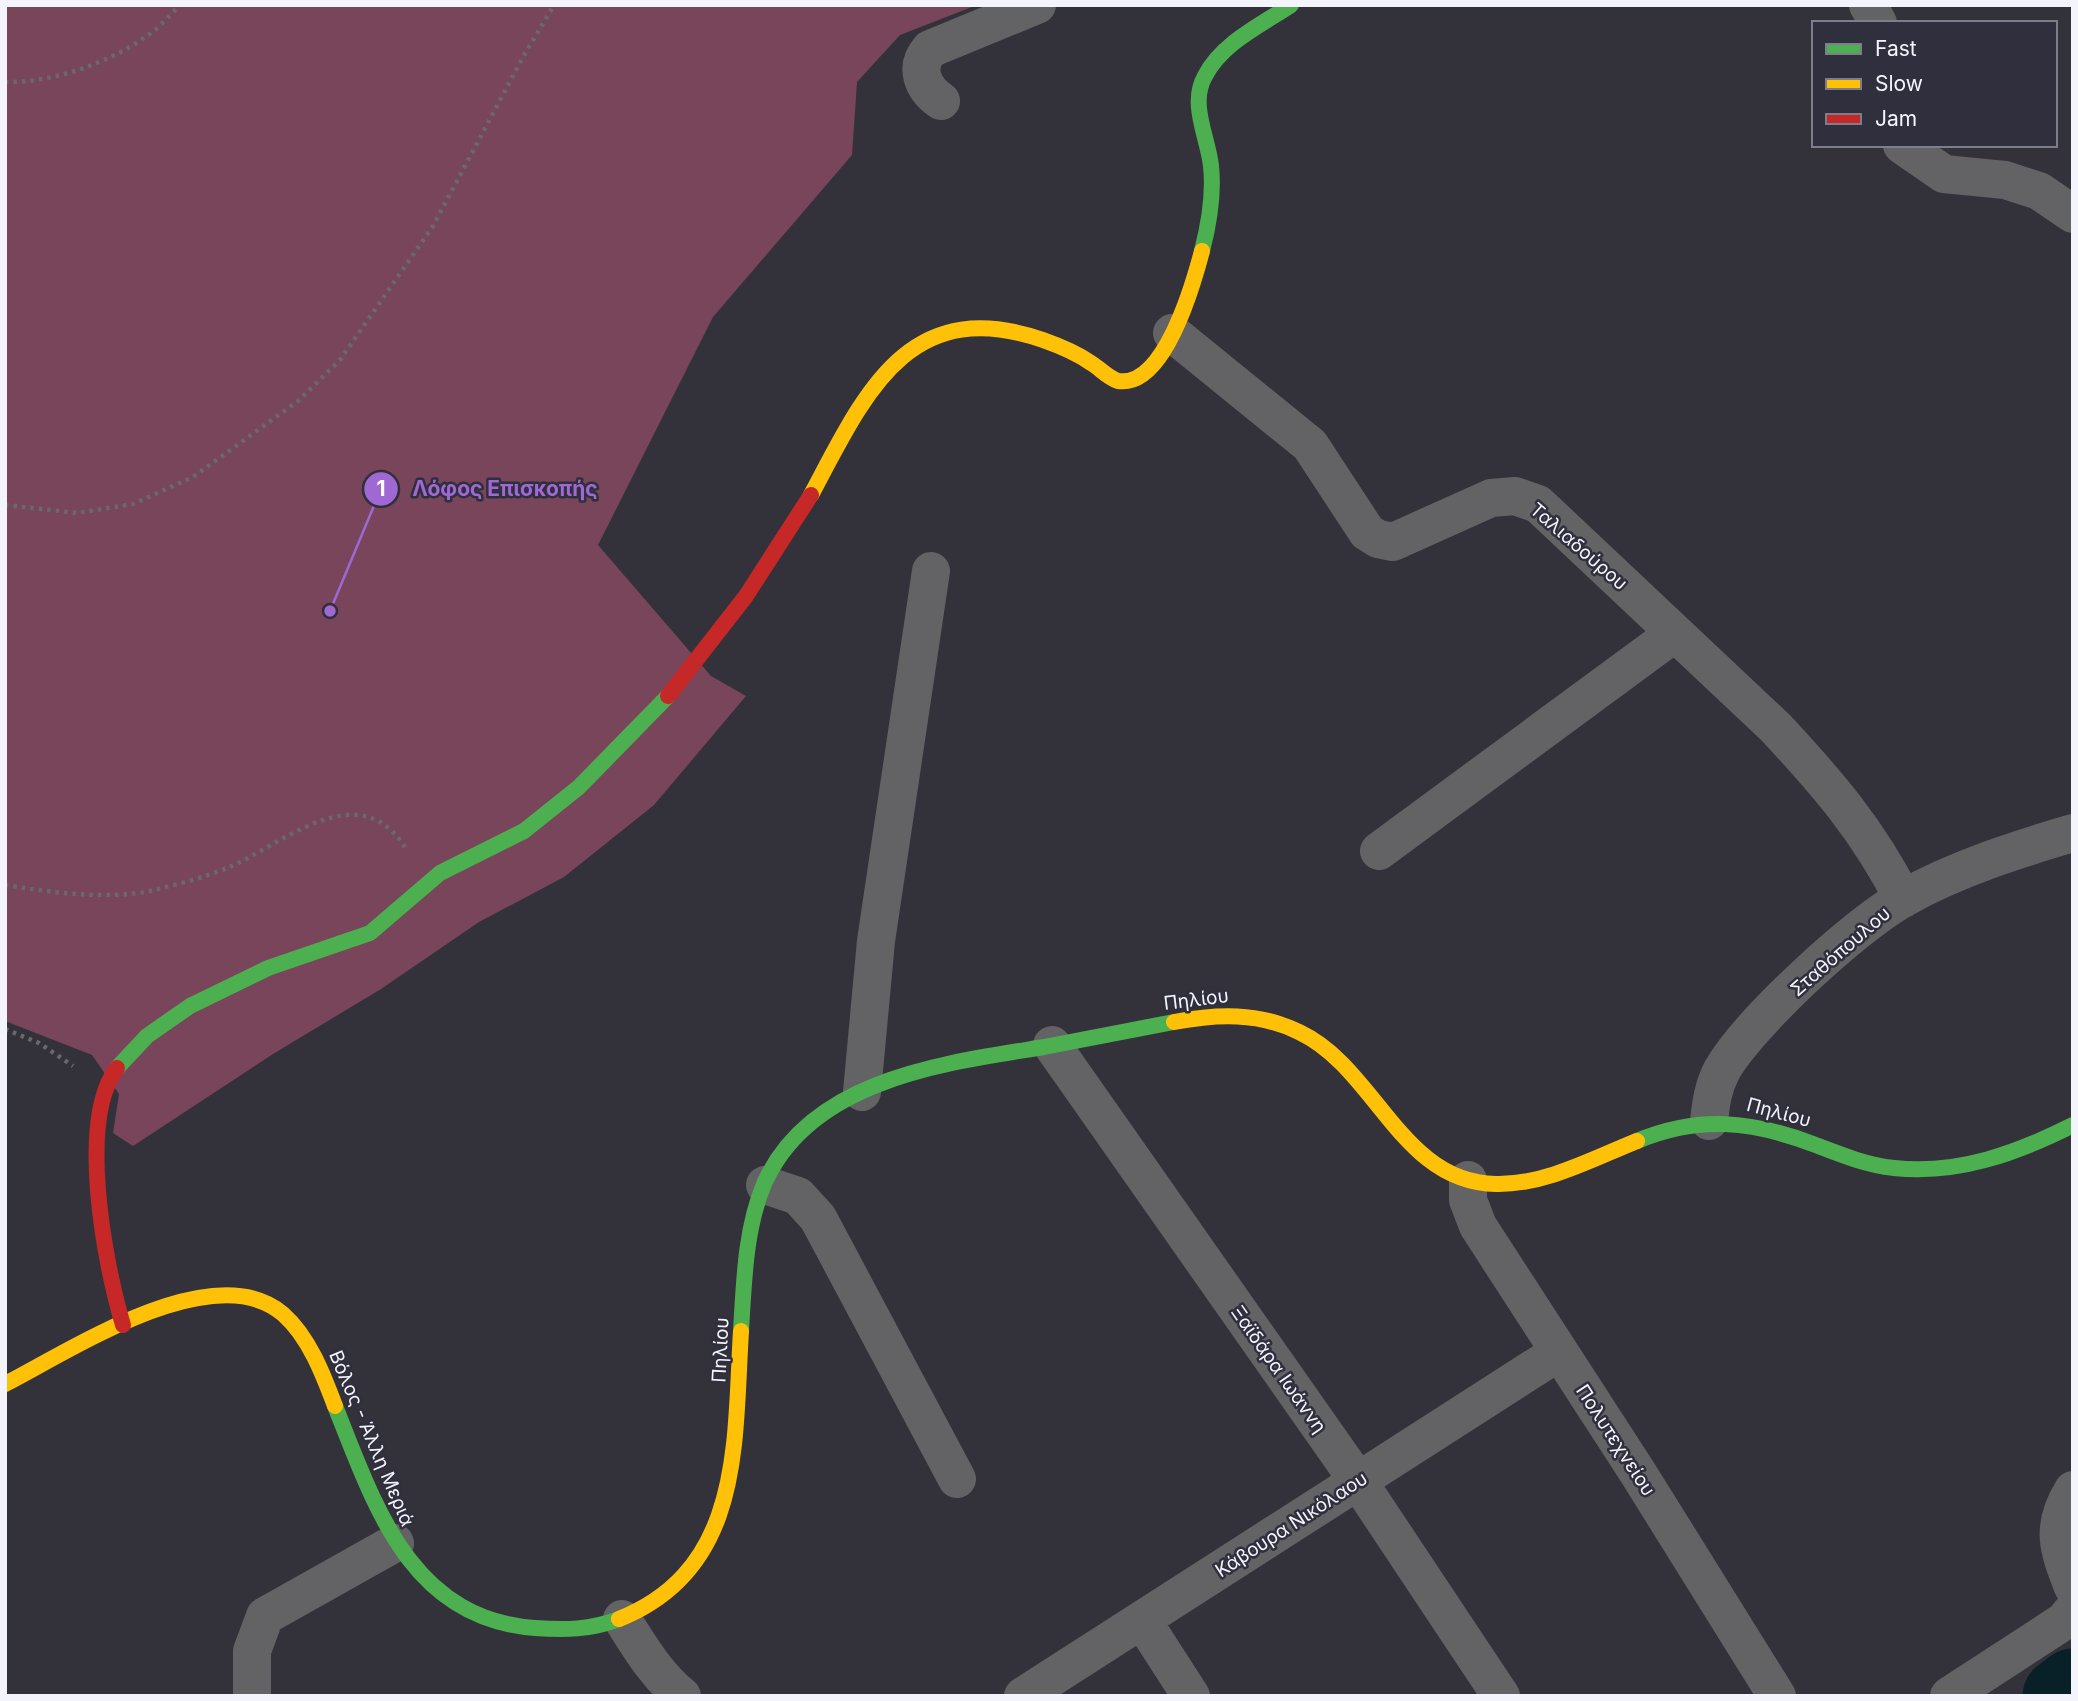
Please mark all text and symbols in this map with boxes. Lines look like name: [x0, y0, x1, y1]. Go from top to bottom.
legend: [1812, 21, 2057, 147]
text: Fast: [1875, 36, 1917, 61]
text: Slow: [1875, 71, 1923, 96]
text: Jam: [1875, 106, 1917, 131]
callout: Λόφος Επισκοπής: [363, 468, 612, 510]
text: 1: [376, 476, 386, 501]
text: Λόφος Επισκοπής: [412, 476, 598, 501]
street label: Ταλιαδούρου: [1525, 498, 1632, 595]
street label: Σταθόπουλου: [1786, 902, 1895, 1001]
street label: Πηλίου: [1162, 984, 1230, 1015]
street label: Πηλίου: [1744, 1093, 1813, 1132]
street label: Ξαϊδάρα Ιωάννη: [1226, 1301, 1331, 1437]
street label: Πηλίου: [707, 1317, 734, 1383]
street label: Βόλος - Άλλη Μεριά: [324, 1347, 419, 1529]
street label: Πολυτεχνείου: [1571, 1380, 1660, 1500]
street label: Κάβουρα Νικόλαου: [1211, 1467, 1372, 1582]

